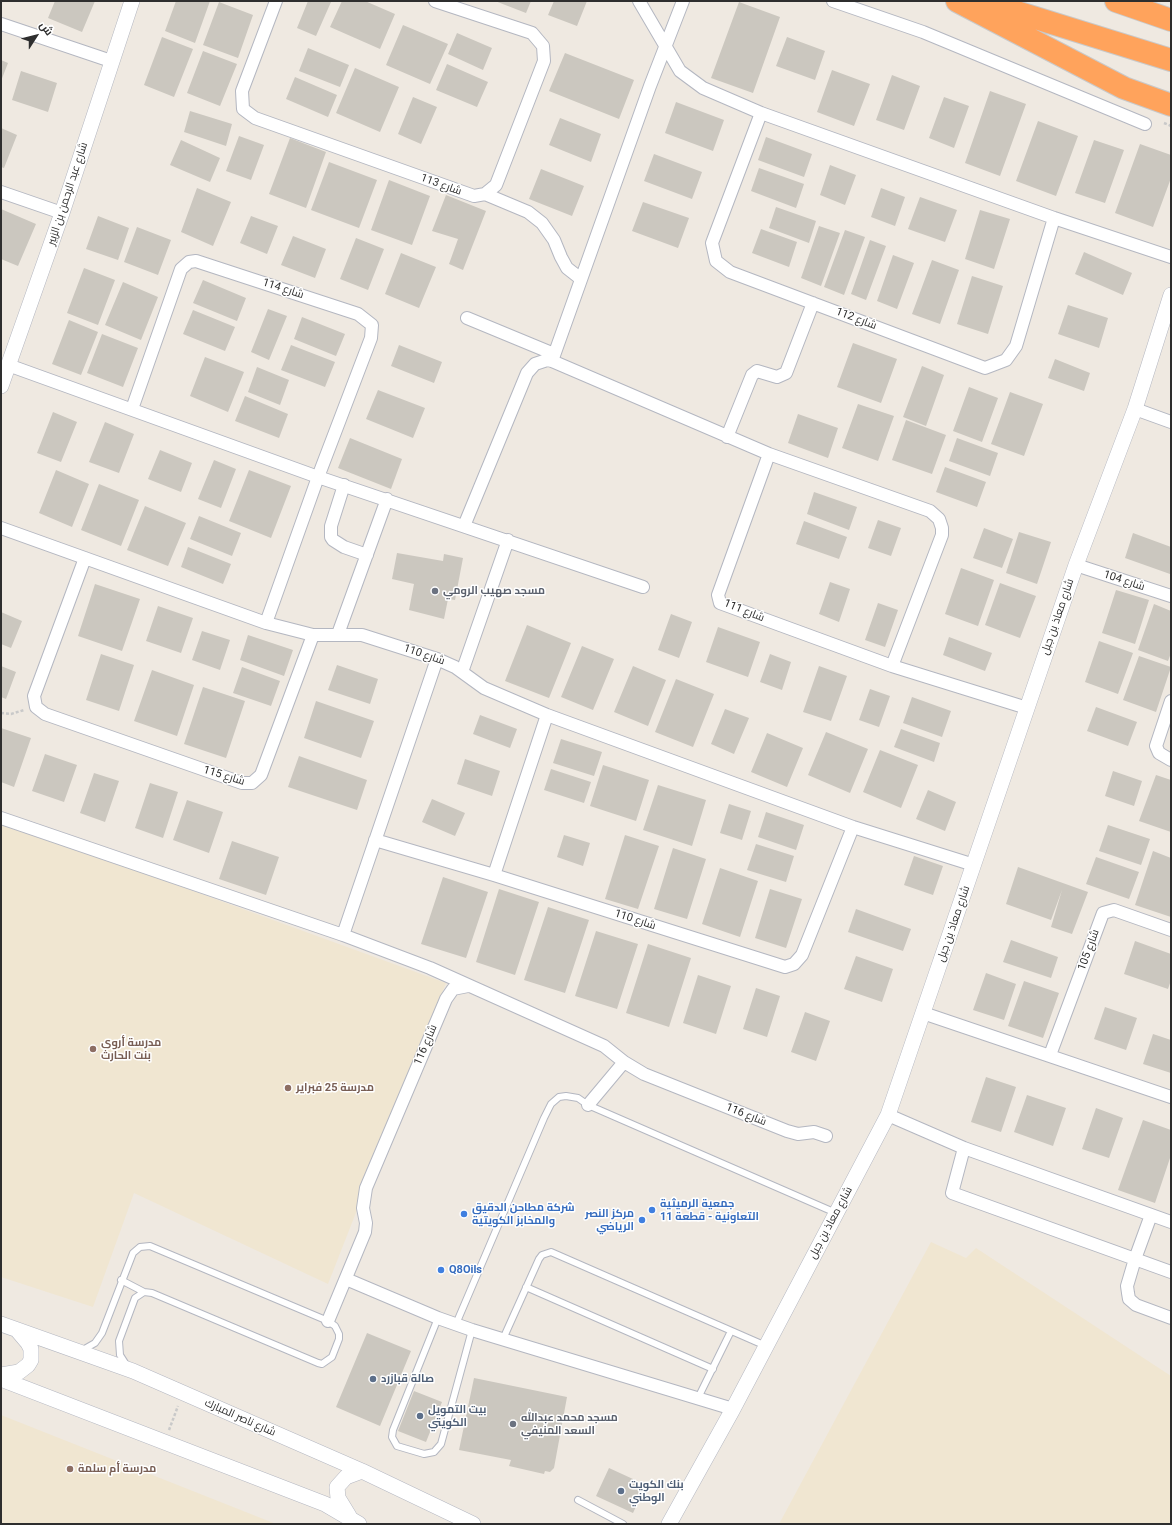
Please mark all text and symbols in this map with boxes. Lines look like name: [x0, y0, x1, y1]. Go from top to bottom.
north arrow: [16, 16, 56, 56]
text: ش: [37, 19, 56, 38]
street label: شارع عبد الرحمن بن الزبير: [45, 141, 91, 247]
street label: شارع 113: [419, 172, 463, 198]
street label: شارع 114: [261, 276, 305, 302]
street label: شارع 112: [834, 305, 878, 333]
street label: شارع 104: [1102, 568, 1146, 594]
street label: شارع معاذ بن جبل: [1039, 577, 1077, 657]
place label: مسجد صهيب الرومي: [443, 584, 545, 598]
marker: مسجد صهيب الرومي: [430, 586, 440, 596]
street label: شارع 111: [722, 597, 766, 625]
street label: شارع 110: [402, 642, 446, 668]
street label: شارع 115: [202, 763, 246, 789]
street label: شارع معاذ بن جبل: [935, 884, 973, 964]
street label: شارع 110: [613, 907, 657, 933]
street label: شارع 105: [1076, 928, 1102, 972]
street label: شارع 116: [412, 1023, 440, 1067]
place label: مدرسة أروى بنت الحارث: [101, 1036, 161, 1062]
marker: مدرسة أروى بنت الحارث: [88, 1044, 98, 1054]
place label: مدرسة 25 فبراير: [296, 1081, 374, 1095]
marker: مدرسة 25 فبراير: [283, 1083, 293, 1093]
street label: شارع 116: [724, 1101, 768, 1129]
street label: شارع معاذ بن جبل: [806, 1185, 856, 1261]
place label: جمعية الرميثية التعاونية - قطعة 11: [660, 1197, 759, 1223]
place label: شركة مطاحن الدقيق والمخابز الكويتية: [472, 1201, 575, 1227]
marker: جمعية الرميثية التعاونية - قطعة 11: [647, 1205, 657, 1215]
place label: مركز النصر الرياضي: [585, 1207, 634, 1233]
marker: شركة مطاحن الدقيق والمخابز الكويتية: [459, 1209, 469, 1219]
marker: مركز النصر الرياضي: [637, 1215, 647, 1225]
place label: Q8Oils: [449, 1263, 482, 1277]
marker: Q8Oils: [436, 1265, 446, 1275]
place label: صالة قبازرد: [381, 1372, 434, 1386]
marker: صالة قبازرد: [368, 1374, 378, 1384]
street label: شارع ناصر المبارك: [202, 1396, 278, 1440]
place label: بيت التمويل الكويتي: [428, 1403, 487, 1429]
marker: بيت التمويل الكويتي: [415, 1411, 425, 1421]
place label: مسجد محمد عبدالله السعد المنيفي: [521, 1411, 618, 1437]
marker: مسجد محمد عبدالله السعد المنيفي: [508, 1419, 518, 1429]
place label: مدرسة أم سلمة: [78, 1462, 156, 1476]
marker: مدرسة أم سلمة: [65, 1464, 75, 1474]
place label: بنك الكويت الوطني: [629, 1478, 684, 1504]
marker: بنك الكويت الوطني: [616, 1486, 626, 1496]

